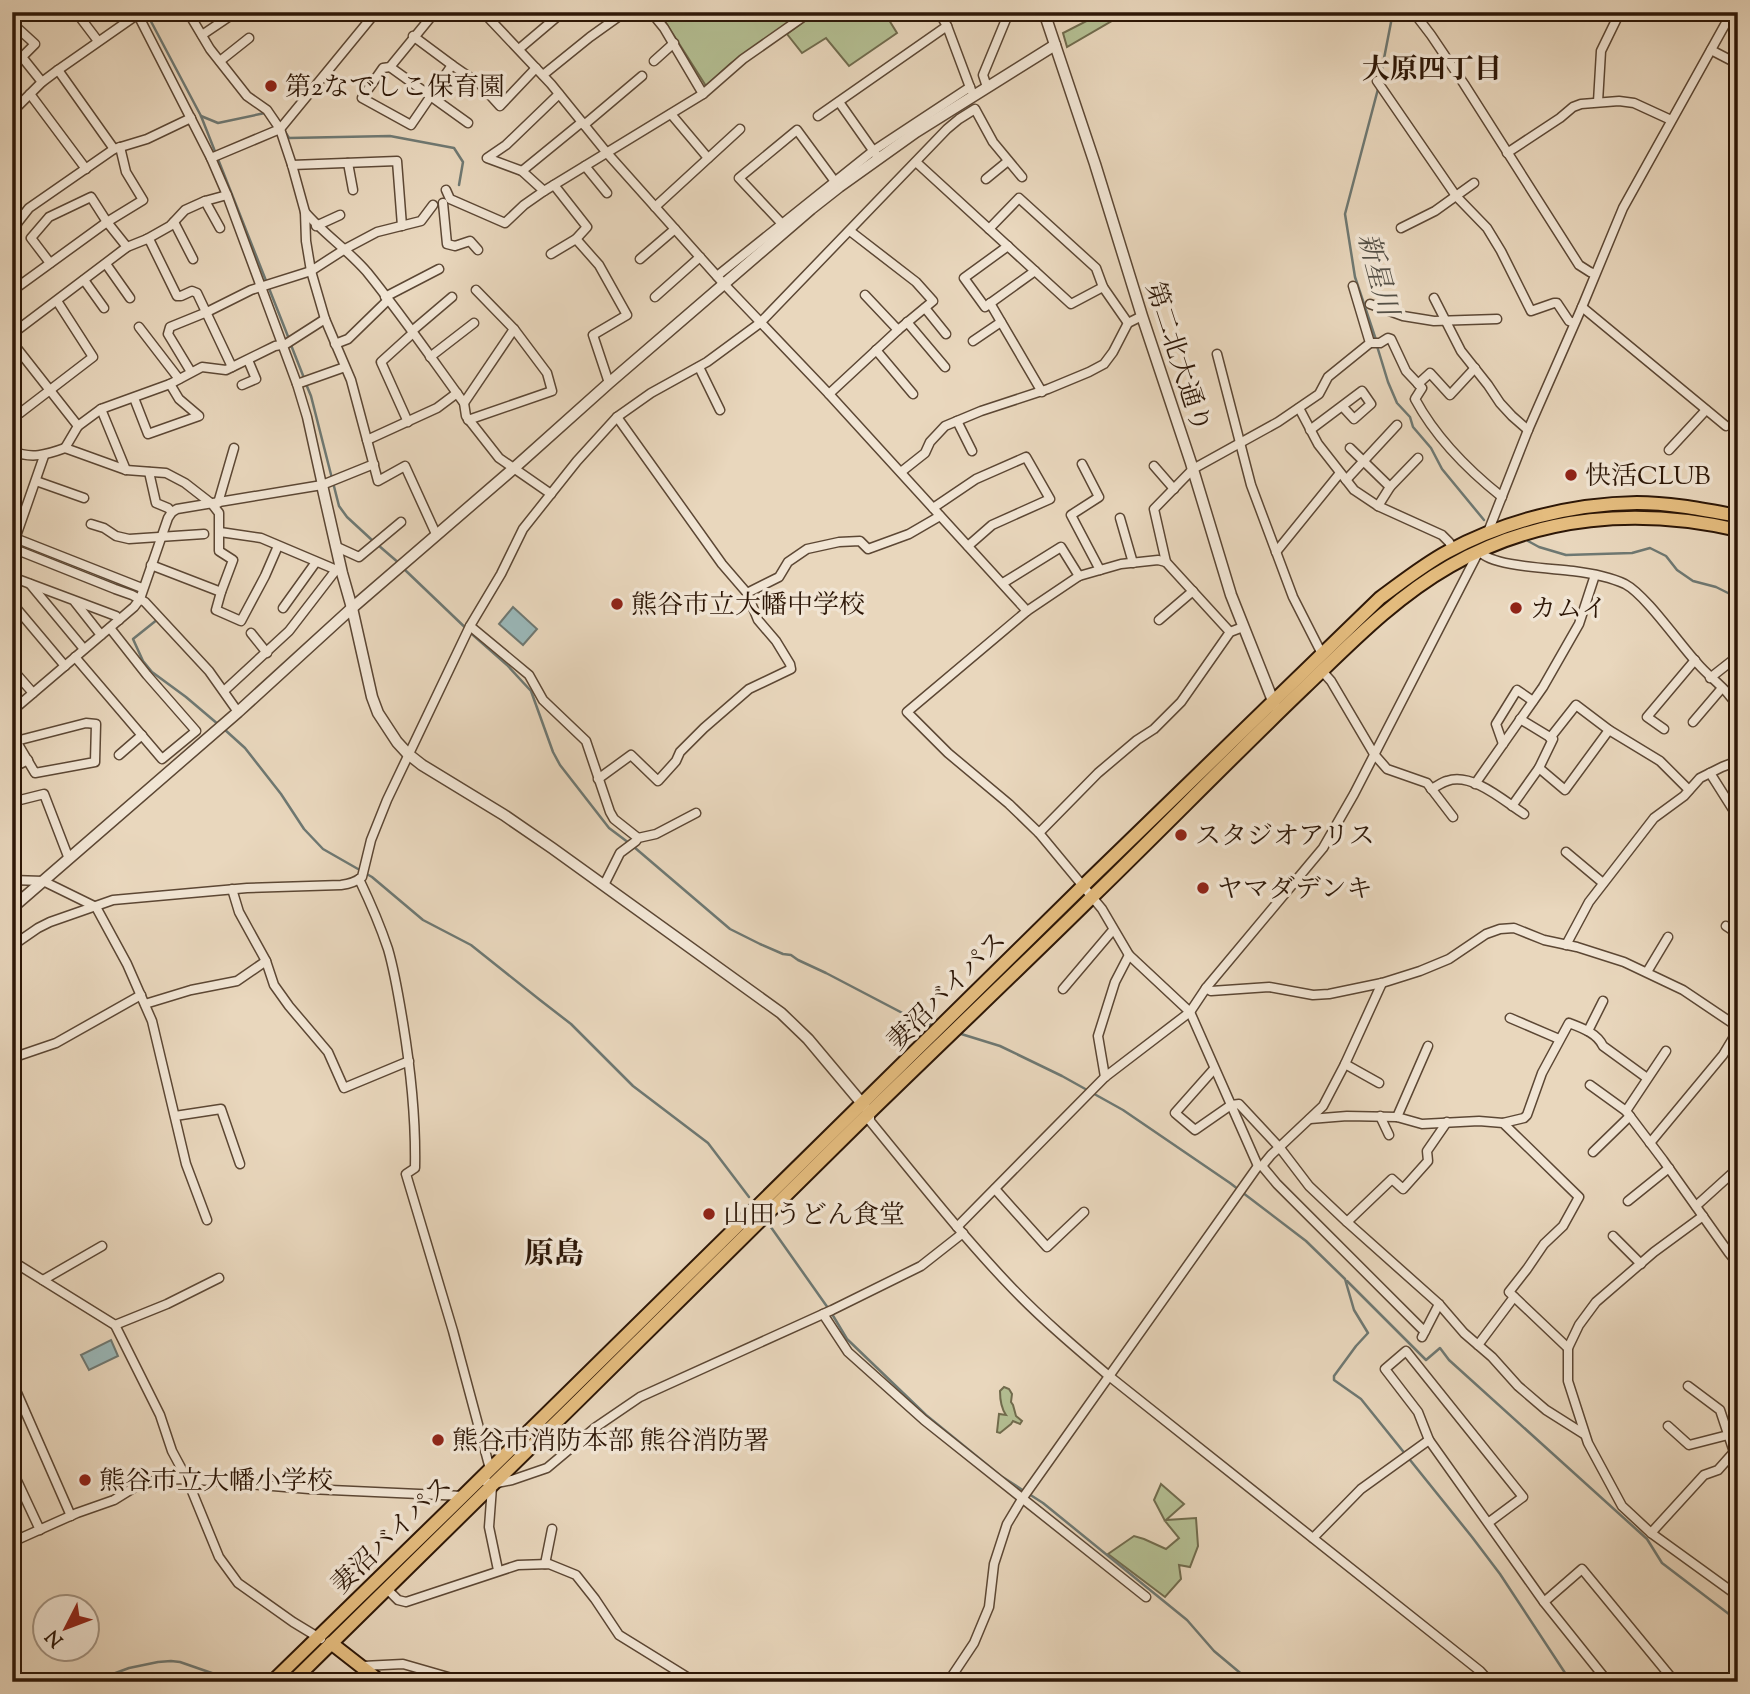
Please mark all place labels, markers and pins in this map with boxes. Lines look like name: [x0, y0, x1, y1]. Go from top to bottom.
place label: 第2なでしこ保育園: [285, 70, 505, 107]
marker: 第2なでしこ保育園: [263, 78, 279, 94]
place label: 快活CLUB: [1585, 459, 1710, 496]
marker: 快活CLUB: [1563, 467, 1579, 483]
place label: 熊谷市立大幡中学校: [631, 588, 865, 625]
place label: カムイ: [1530, 592, 1607, 629]
marker: 熊谷市立大幡中学校: [609, 596, 625, 612]
marker: カムイ: [1508, 600, 1524, 616]
place label: スタジオアリス: [1195, 819, 1375, 856]
marker: スタジオアリス: [1173, 827, 1189, 843]
place label: ヤマダデンキ: [1217, 872, 1372, 909]
marker: ヤマダデンキ: [1195, 880, 1211, 896]
place label: 山田うどん食堂: [723, 1198, 905, 1235]
marker: 山田うどん食堂: [701, 1206, 717, 1222]
place label: 熊谷市消防本部 熊谷消防署: [452, 1424, 770, 1461]
marker: 熊谷市消防本部 熊谷消防署: [430, 1432, 446, 1448]
place label: 熊谷市立大幡小学校: [99, 1464, 333, 1501]
marker: 熊谷市立大幡小学校: [77, 1472, 93, 1488]

